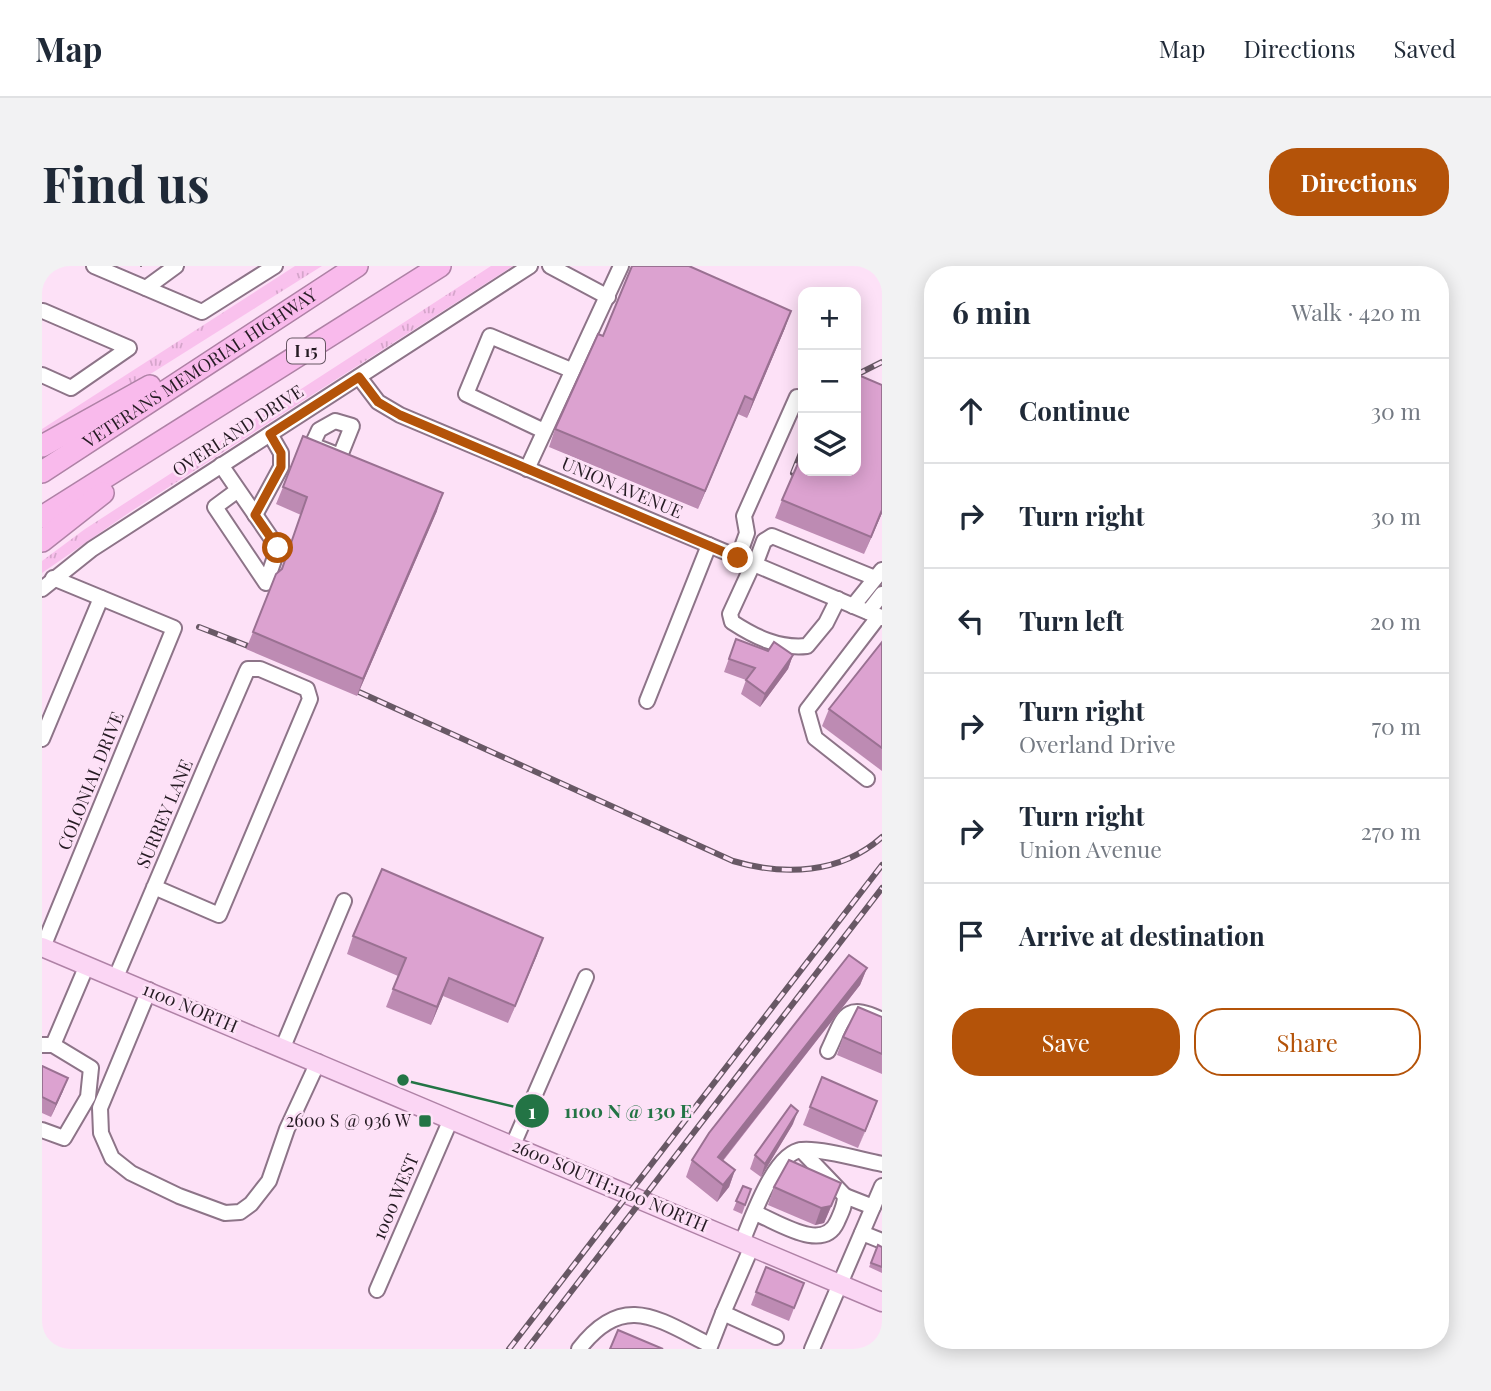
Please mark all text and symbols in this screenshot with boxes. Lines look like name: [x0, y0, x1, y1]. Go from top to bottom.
text: Map: [35, 26, 102, 70]
text: Map: [1159, 32, 1205, 64]
text: Directions: [1243, 32, 1356, 64]
text: Saved: [1394, 32, 1456, 64]
button: Directions: [1269, 148, 1449, 216]
text: Find us: [42, 150, 210, 215]
street label: VETERANS MEMORIAL HIGHWAY: [77, 282, 322, 454]
map controls: [798, 287, 861, 476]
button: +: [798, 287, 861, 350]
text: 6 min: [952, 292, 1031, 332]
text: Walk · 420 m: [1292, 296, 1421, 327]
road number: I 15: [287, 338, 325, 363]
button: −: [798, 350, 861, 413]
street label: OVERLAND DRIVE: [167, 379, 308, 482]
icon: ahead: [952, 392, 990, 430]
text: Continue: [1019, 393, 1130, 428]
text: 30 m: [1371, 395, 1421, 426]
button: layers: [798, 413, 861, 476]
street label: UNION AVENUE: [558, 451, 687, 523]
icon: right: [952, 497, 990, 535]
text: Turn right: [1019, 498, 1145, 533]
text: 30 m: [1371, 500, 1421, 531]
route start: [262, 532, 293, 563]
route end: [722, 542, 753, 573]
icon: left: [952, 602, 990, 640]
text: Turn left: [1019, 603, 1124, 638]
text: 20 m: [1370, 605, 1421, 636]
text: Turn right: [1019, 693, 1145, 728]
icon: right: [952, 707, 990, 745]
street label: COLONIAL DRIVE: [51, 708, 129, 853]
text: 70 m: [1372, 710, 1421, 741]
text: Overland Drive: [1019, 728, 1176, 759]
street label: SURREY LANE: [130, 755, 198, 872]
text: Turn right: [1019, 798, 1145, 833]
icon: right: [952, 812, 990, 850]
text: 270 m: [1361, 815, 1421, 846]
text: Union Avenue: [1019, 833, 1162, 864]
icon: arrive: [952, 917, 990, 955]
text: Arrive at destination: [1019, 918, 1265, 953]
street label: 1100 NORTH: [139, 976, 242, 1038]
button: Save: [952, 1008, 1180, 1076]
button: Share: [1194, 1008, 1421, 1076]
callout: 1100 N @ 130 E: [515, 1091, 706, 1131]
text: 1: [528, 1096, 536, 1124]
text: 1100 N @ 130 E: [564, 1097, 692, 1123]
place label: 2600 S @ 936 W: [286, 1108, 412, 1132]
marker: 2600 S @ 936 W: [417, 1113, 433, 1129]
street label: 2600 SOUTH;1100 NORTH: [509, 1133, 712, 1237]
street label: 1000 WEST: [366, 1150, 424, 1243]

